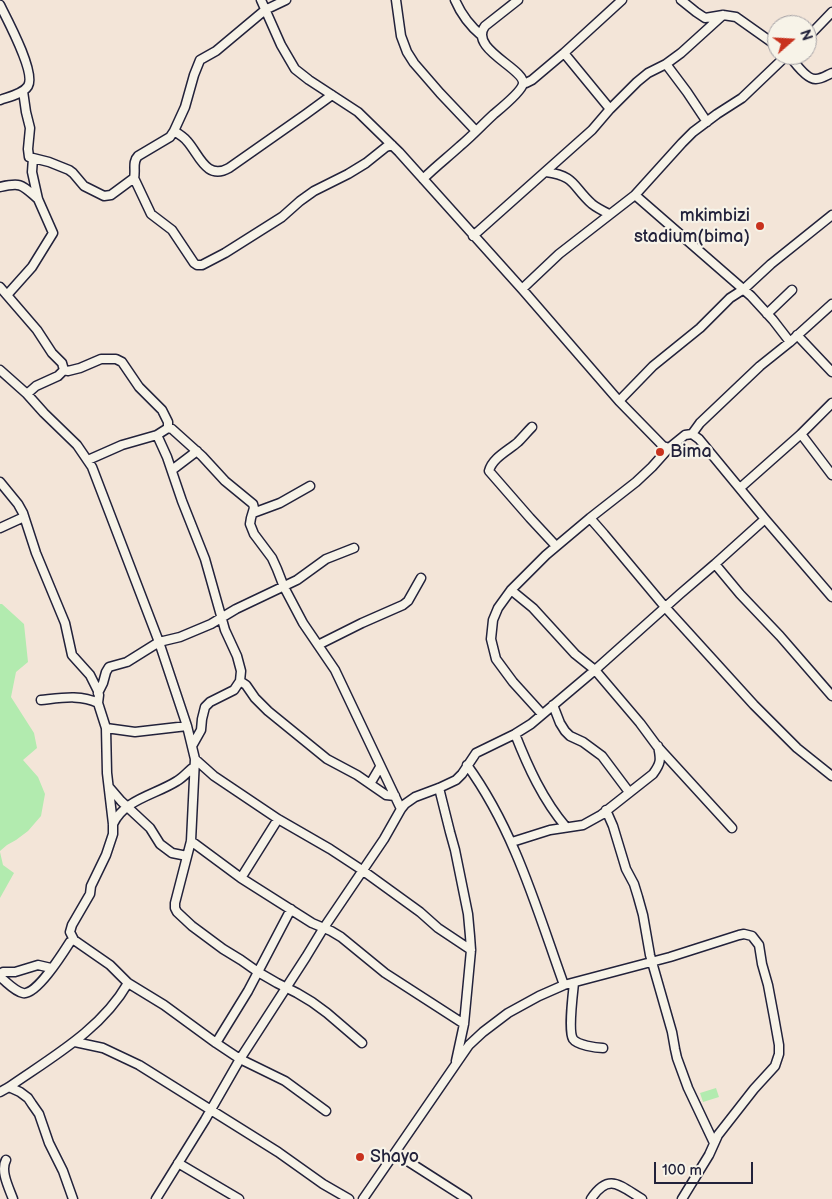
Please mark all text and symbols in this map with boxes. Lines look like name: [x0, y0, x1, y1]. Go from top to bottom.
north arrow: [767, 15, 817, 65]
text: N: [796, 28, 815, 43]
place label: mkimbizi stadium(bima): [634, 205, 750, 248]
marker: mkimbizi stadium(bima): [754, 220, 766, 232]
place label: Bima: [670, 441, 712, 463]
marker: Bima: [654, 446, 666, 458]
place label: Shayo: [370, 1146, 419, 1168]
marker: Shayo: [354, 1151, 366, 1163]
scale bar: [657, 1152, 756, 1184]
text: 100 m: [662, 1161, 702, 1180]

